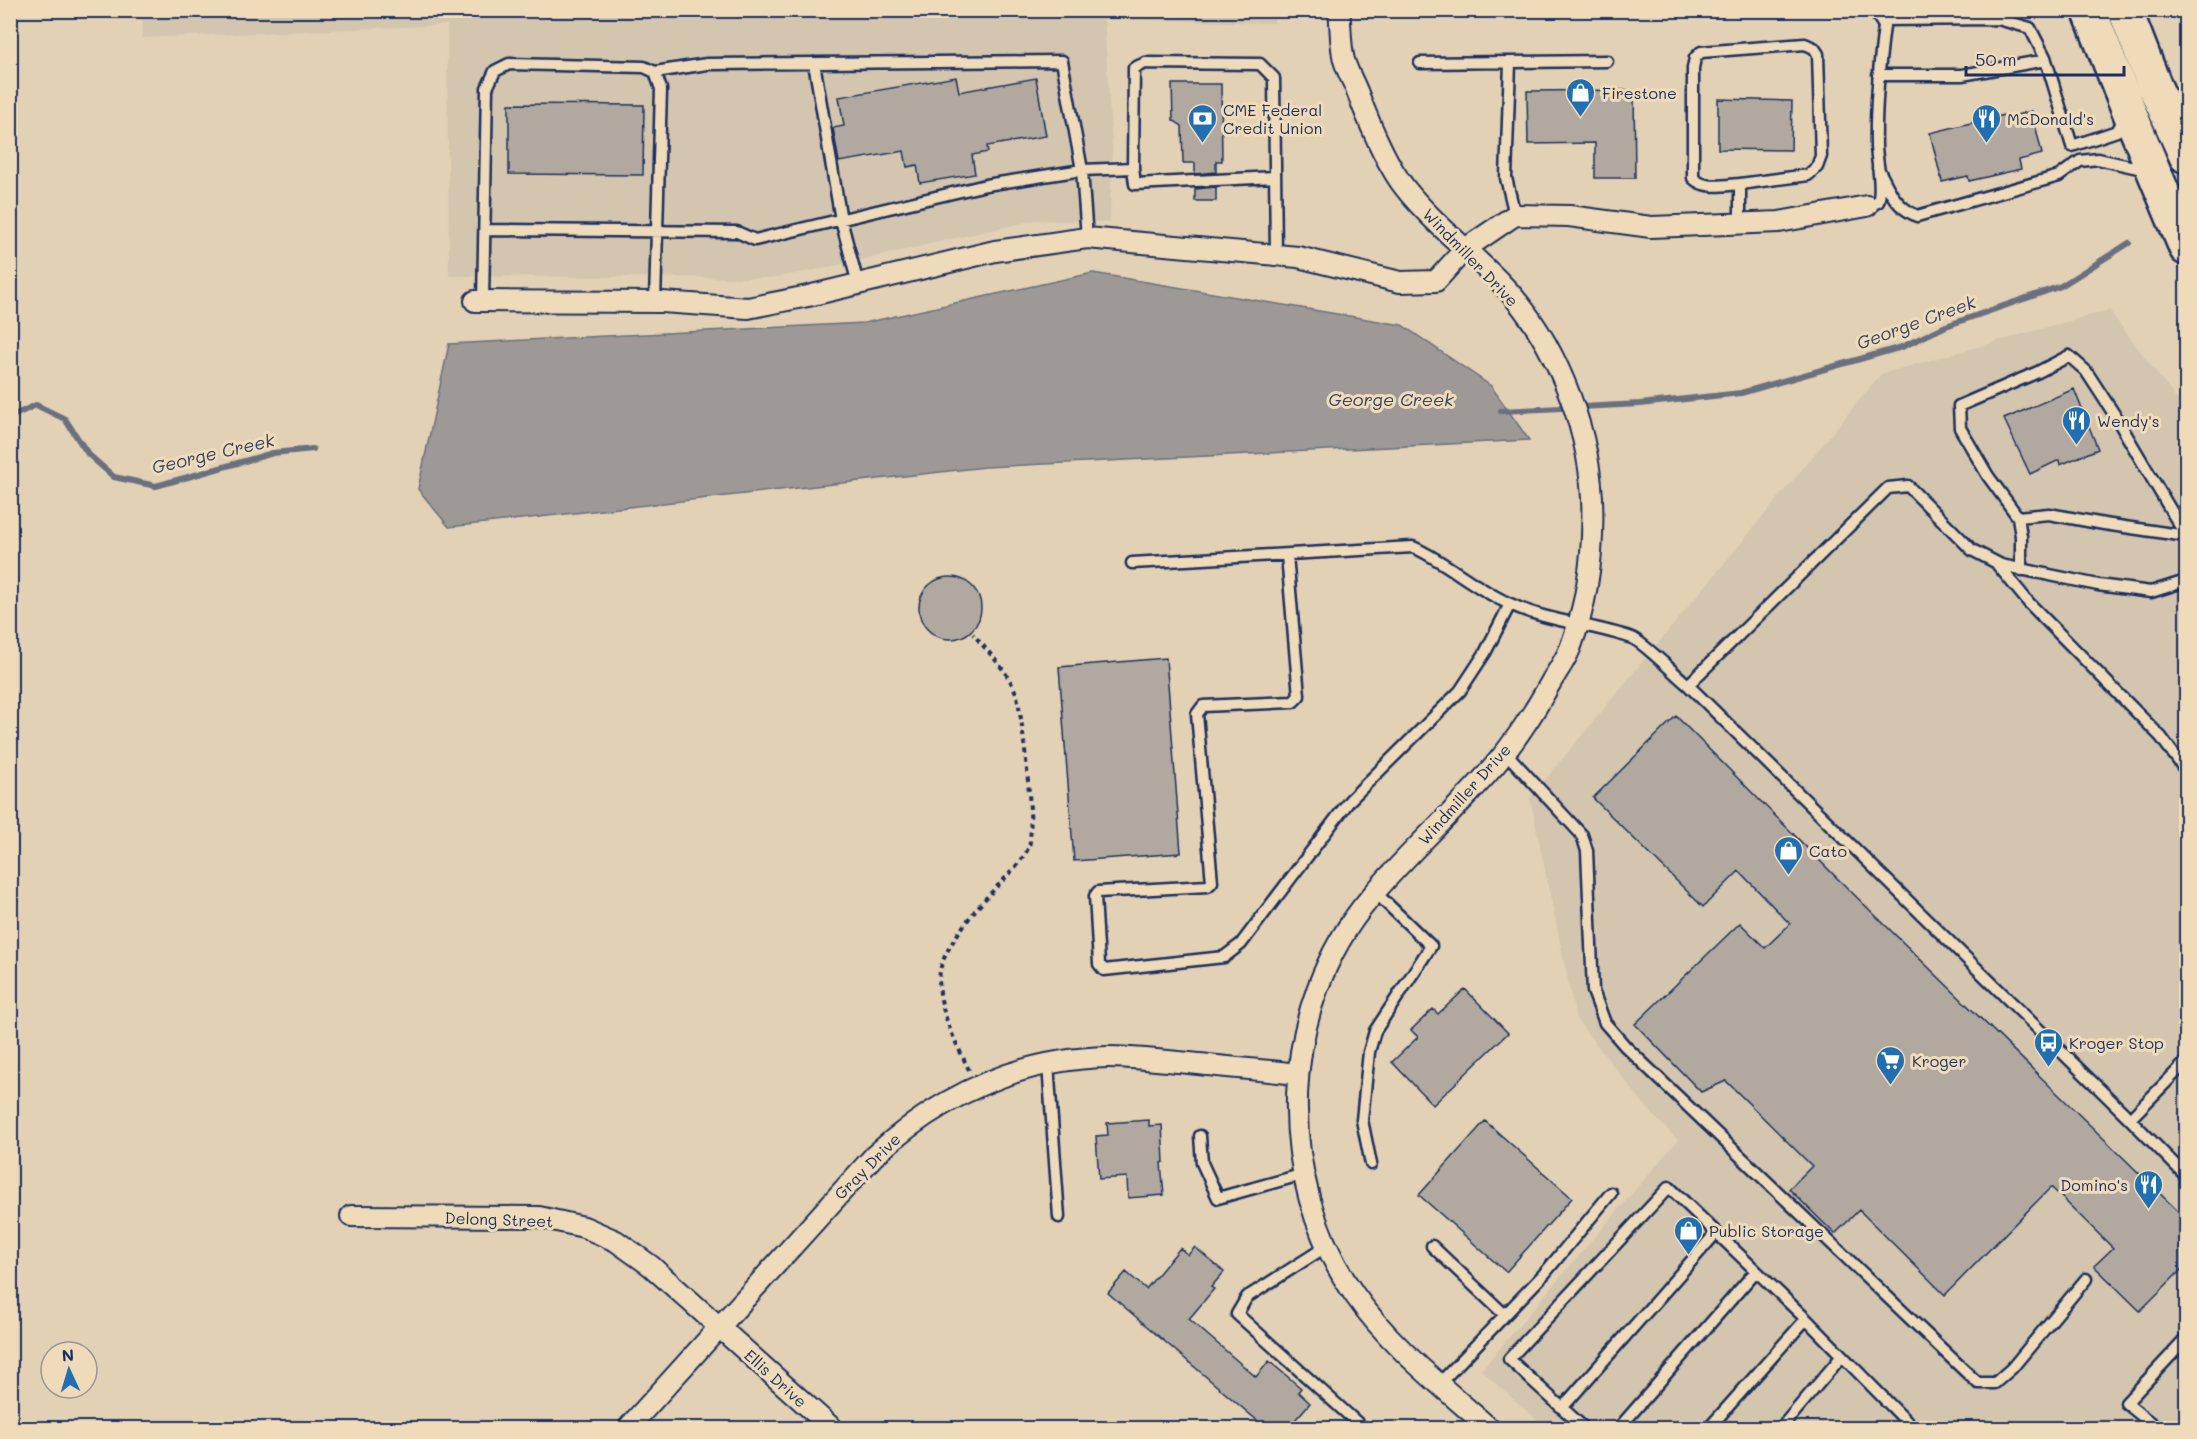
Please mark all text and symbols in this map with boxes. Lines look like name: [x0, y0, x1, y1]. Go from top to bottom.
scale bar: [1966, 39, 2124, 77]
text: 50 m: [1975, 47, 2017, 71]
shop icon: Firestone: [1565, 76, 1597, 118]
place label: Firestone: [1602, 82, 1677, 103]
place label: CME Federal Credit Union: [1223, 99, 1322, 138]
bank icon: CME Federal Credit Union: [1186, 102, 1218, 144]
restaurant icon: McDonald's: [1970, 102, 2002, 144]
place label: McDonald's: [2007, 108, 2094, 129]
street label: Windmiller Drive: [1419, 203, 1523, 311]
water label: George Creek: [1853, 289, 1979, 355]
water label: George Creek: [1328, 387, 1454, 411]
restaurant icon: Wendy's: [2060, 404, 2092, 446]
place label: Wendy's: [2097, 410, 2160, 431]
water label: George Creek: [149, 427, 277, 479]
street label: Windmiller Drive: [1413, 739, 1515, 849]
shop icon: Cato: [1772, 834, 1804, 876]
place label: Cato: [1809, 840, 1847, 861]
bus stop icon: Kroger Stop: [2032, 1026, 2064, 1068]
place label: Kroger Stop: [2069, 1032, 2164, 1053]
supermarket icon: Kroger: [1875, 1044, 1907, 1086]
place label: Kroger: [1912, 1050, 1966, 1071]
street label: Gray Drive: [829, 1128, 905, 1204]
restaurant icon: Domino's: [2133, 1168, 2165, 1210]
place label: Domino's: [2060, 1174, 2128, 1195]
street label: Delong Street: [444, 1207, 554, 1231]
shop icon: Public Storage: [1672, 1214, 1704, 1256]
place label: Public Storage: [1709, 1220, 1824, 1241]
north arrow: [39, 1340, 99, 1400]
text: N: [61, 1344, 75, 1365]
street label: Ellis Drive: [740, 1344, 812, 1412]

